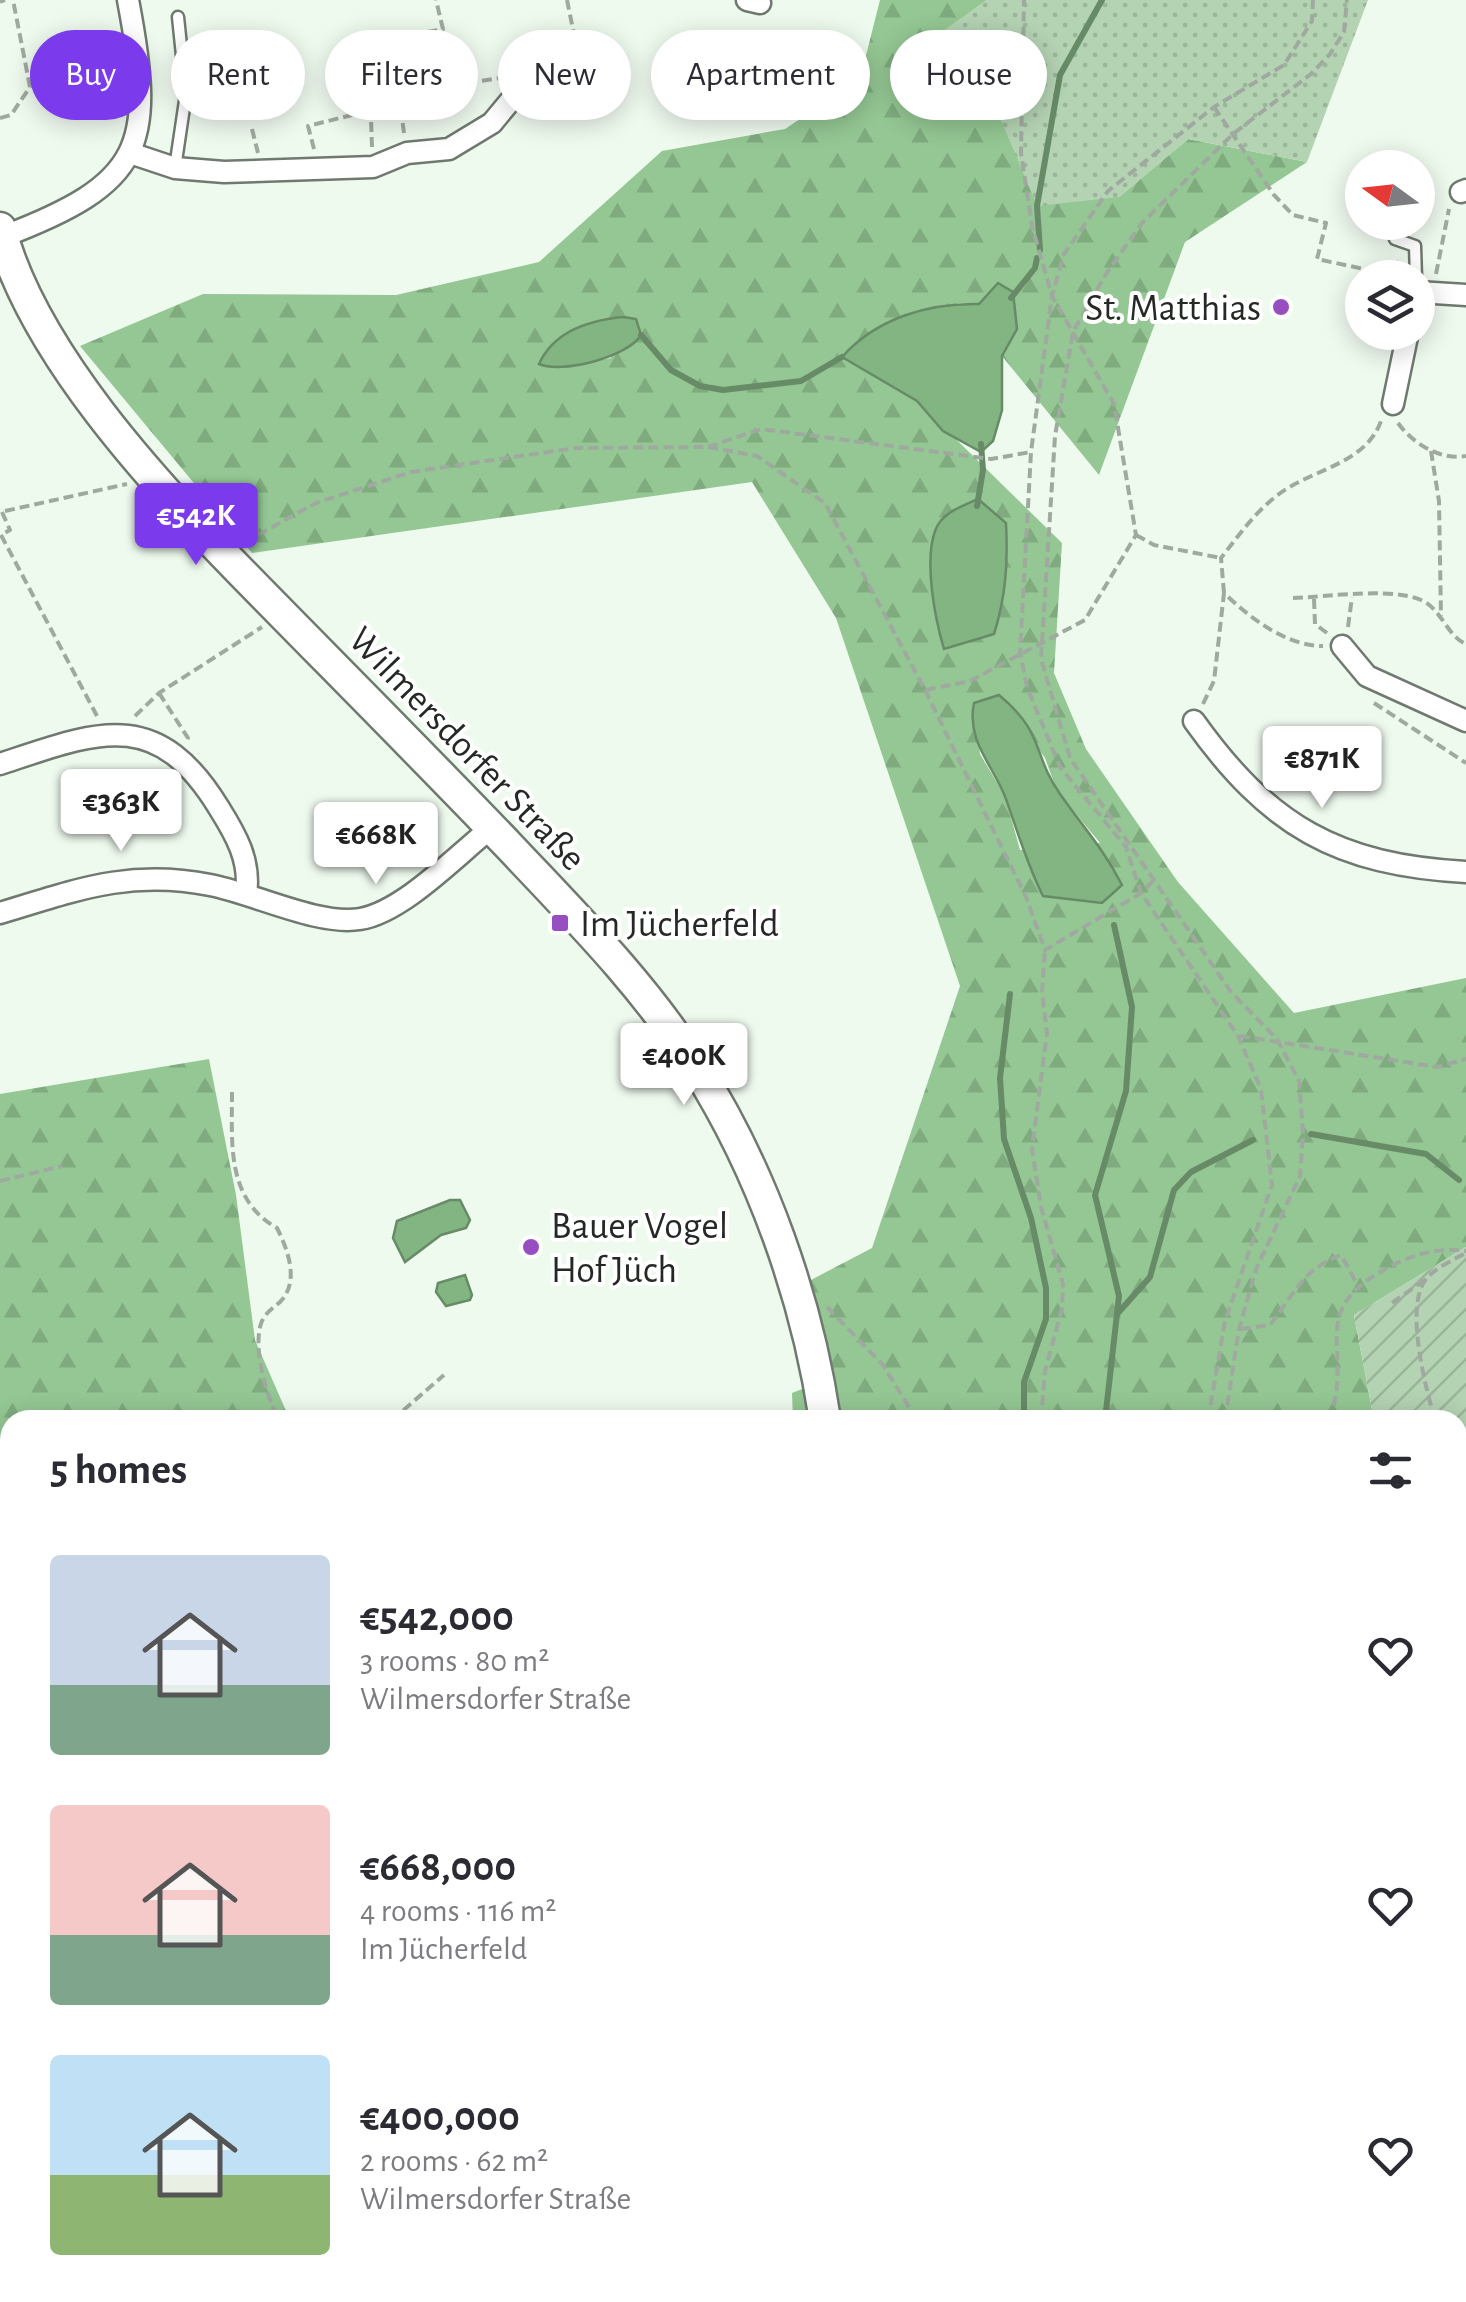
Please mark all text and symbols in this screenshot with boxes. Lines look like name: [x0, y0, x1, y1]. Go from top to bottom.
chip: Buy: [30, 30, 151, 120]
chip: Rent: [171, 30, 305, 120]
chip: Filters: [325, 30, 478, 120]
chip: New: [498, 30, 631, 120]
chip: Apartment: [651, 30, 870, 120]
chip: House: [890, 30, 1047, 120]
north arrow: [1345, 150, 1435, 240]
map controls: [1345, 150, 1435, 350]
button: layers: [1345, 260, 1435, 350]
place label: St. Matthias: [1085, 290, 1261, 328]
marker: St. Matthias: [1270, 296, 1292, 318]
pin: €542K: [126, 483, 266, 568]
text: €542K: [157, 499, 235, 531]
street label: Wilmersdorfer Straße: [341, 620, 592, 878]
pin: €871K: [1252, 726, 1392, 811]
text: €871K: [1285, 742, 1359, 774]
pin: €363K: [51, 769, 191, 854]
text: €363K: [83, 785, 159, 817]
pin: €668K: [306, 802, 446, 887]
text: €668K: [336, 818, 416, 850]
place label: Im Jücherfeld: [580, 906, 779, 944]
marker: Im Jücherfeld: [549, 912, 571, 934]
pin: €400K: [614, 1023, 754, 1108]
text: €400K: [642, 1039, 726, 1071]
place label: Bauer Vogel Hof Jüch: [551, 1208, 728, 1290]
marker: Bauer Vogel Hof Jüch: [520, 1236, 542, 1258]
icon: filters: [1363, 1443, 1418, 1498]
text: 5 homes: [50, 1449, 187, 1491]
icon: home: [130, 1595, 250, 1715]
text: €542,000: [360, 1596, 514, 1638]
icon: heart: [1363, 1628, 1418, 1683]
text: 3 rooms · 80 m²: [360, 1645, 549, 1677]
text: Wilmersdorfer Straße: [360, 1683, 631, 1715]
icon: home: [130, 1845, 250, 1965]
text: €668,000: [360, 1846, 516, 1888]
icon: heart: [1363, 1878, 1418, 1933]
text: 4 rooms · 116 m²: [360, 1895, 557, 1927]
text: Im Jücherfeld: [360, 1933, 527, 1965]
icon: home: [130, 2095, 250, 2215]
text: €400,000: [360, 2096, 520, 2138]
icon: heart: [1363, 2128, 1418, 2183]
text: 2 rooms · 62 m²: [360, 2145, 548, 2177]
text: Wilmersdorfer Straße: [360, 2183, 631, 2215]

